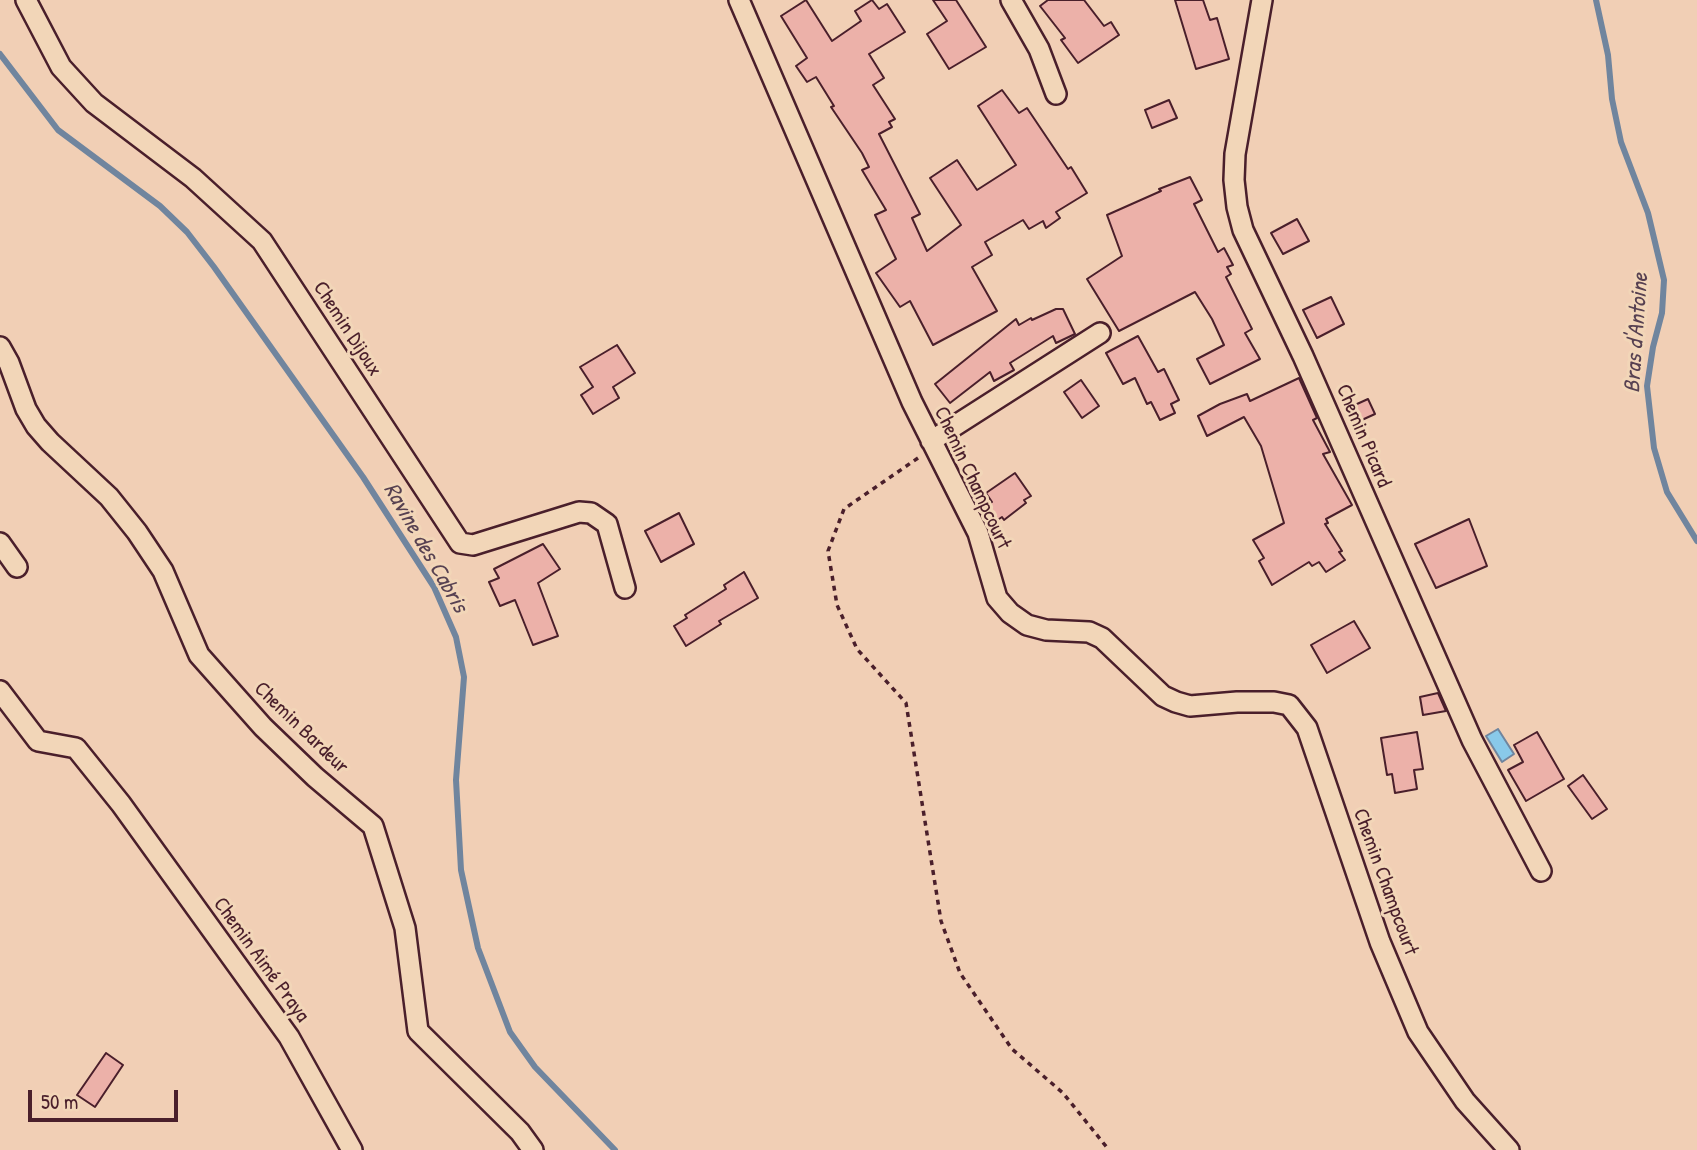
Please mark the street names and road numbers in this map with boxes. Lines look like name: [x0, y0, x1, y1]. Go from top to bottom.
street label: Chemin Dijoux: [307, 277, 387, 381]
street label: Chemin Picard: [1330, 381, 1396, 491]
street label: Chemin Champcourt: [928, 403, 1016, 553]
street label: Chemin Bardeur: [248, 677, 354, 779]
street label: Chemin Champcourt: [1347, 805, 1423, 959]
street label: Chemin Aimé Praya: [207, 893, 315, 1027]

